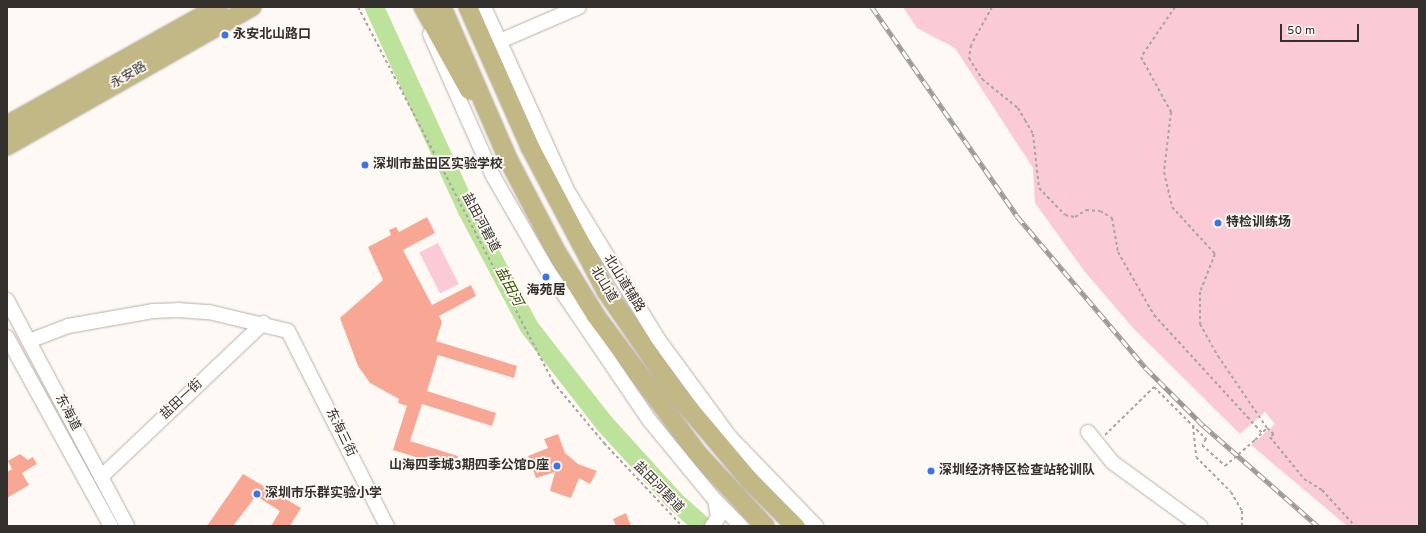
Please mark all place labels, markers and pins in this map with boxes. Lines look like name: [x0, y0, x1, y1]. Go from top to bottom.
place label: 永安北山路口: [233, 27, 311, 43]
marker: 永安北山路口: [220, 30, 230, 40]
place label: 深圳市盐田区实验学校: [373, 157, 503, 173]
marker: 深圳市盐田区实验学校: [360, 160, 370, 170]
place label: 特检训练场: [1226, 215, 1291, 231]
marker: 特检训练场: [1213, 218, 1223, 228]
marker: 海苑居: [541, 272, 551, 282]
place label: 海苑居: [527, 283, 565, 299]
place label: 山海四季城3期·四季公馆D座: [389, 458, 549, 474]
marker: 山海四季城3期·四季公馆D座: [552, 461, 562, 471]
place label: 深圳经济特区检查站轮训队: [939, 463, 1095, 479]
marker: 深圳经济特区检查站轮训队: [926, 466, 936, 476]
place label: 深圳市乐群实验小学: [265, 486, 382, 502]
marker: 深圳市乐群实验小学: [252, 489, 262, 499]

